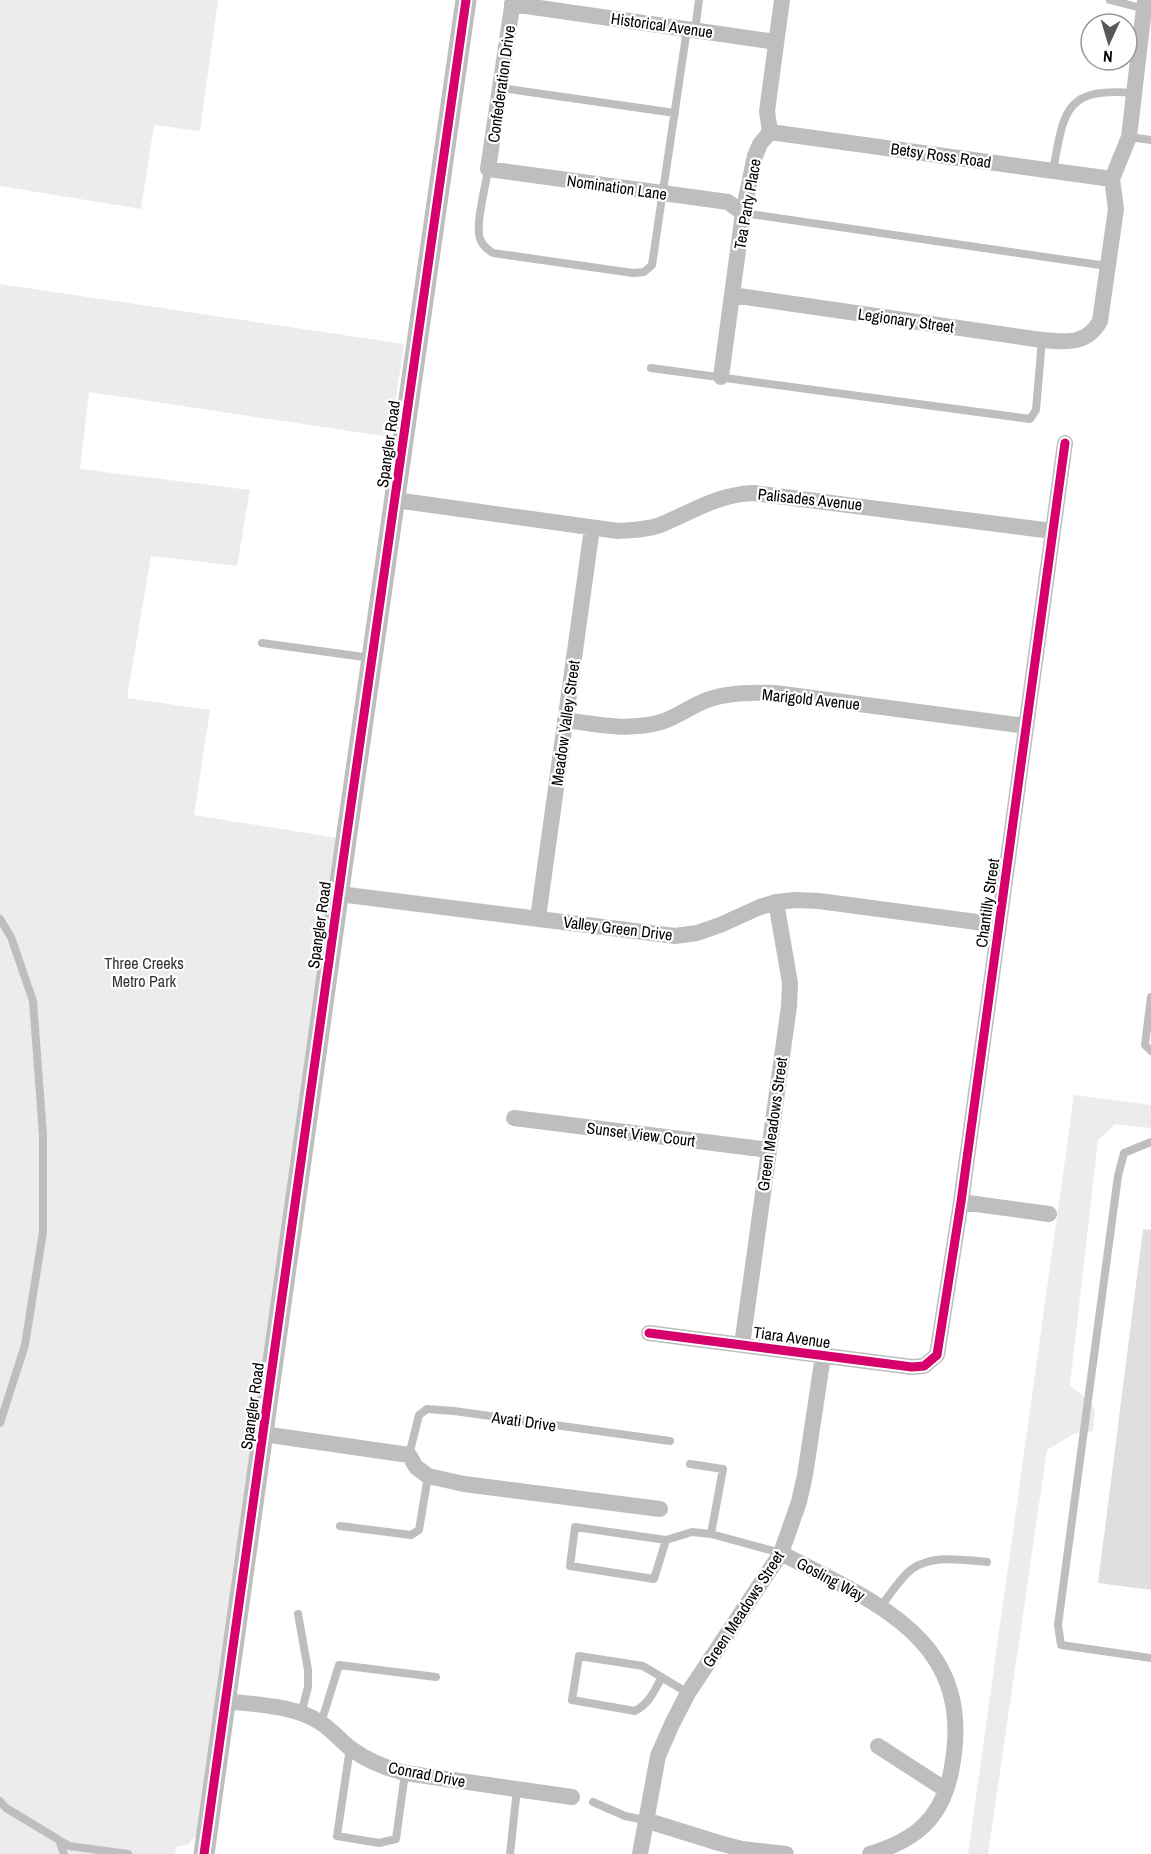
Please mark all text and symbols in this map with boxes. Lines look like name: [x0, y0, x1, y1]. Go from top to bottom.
street label: Historical Avenue: [610, 7, 714, 43]
north arrow: [1079, 12, 1139, 72]
street label: Confederation Drive: [482, 24, 520, 144]
text: N: [1102, 46, 1113, 68]
street label: Betsy Ross Road: [889, 137, 993, 173]
street label: Tea Party Place: [728, 157, 766, 251]
street label: Nomination Lane: [566, 169, 668, 205]
street label: Legionary Street: [856, 302, 956, 338]
street label: Spangler Road: [371, 399, 405, 489]
street label: Palisades Avenue: [757, 483, 863, 515]
street label: Meadow Valley Street: [545, 658, 585, 787]
street label: Marigold Avenue: [761, 683, 861, 715]
street label: Chantilly Street: [970, 857, 1004, 949]
street label: Spangler Road: [302, 880, 336, 970]
street label: Valley Green Drive: [562, 910, 674, 946]
park label: Three Creeks Metro Park: [104, 952, 184, 992]
street label: Green Meadows Street: [752, 1055, 792, 1192]
street label: Sunset View Court: [585, 1116, 697, 1152]
street label: Tiara Avenue: [752, 1321, 832, 1353]
street label: Spangler Road: [235, 1361, 269, 1451]
street label: Avati Drive: [489, 1405, 558, 1436]
street label: Green Meadows Street: [697, 1546, 789, 1672]
street label: Gosling Way: [793, 1552, 869, 1606]
street label: Conrad Drive: [387, 1756, 467, 1792]

